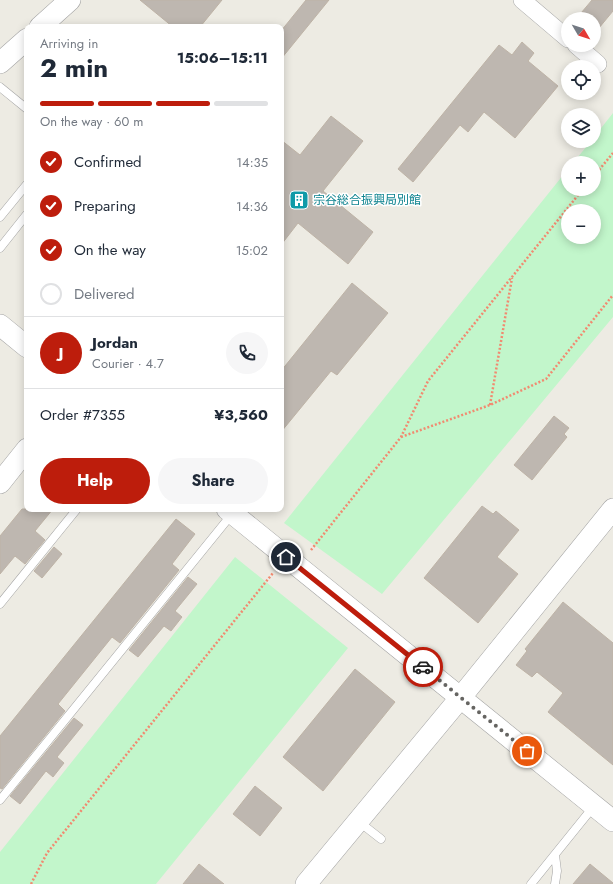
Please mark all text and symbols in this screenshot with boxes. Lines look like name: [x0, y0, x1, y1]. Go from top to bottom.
north arrow: [561, 12, 601, 52]
map controls: [561, 12, 601, 244]
text: Arriving in: [40, 34, 98, 53]
text: 15:06–15:11: [177, 47, 268, 69]
text: 2 min: [40, 49, 108, 87]
button: locate: [561, 60, 601, 100]
button: layers: [561, 108, 601, 148]
text: On the way · 60 m: [40, 112, 143, 131]
icon: check: [40, 151, 62, 173]
text: Confirmed: [74, 151, 142, 173]
text: 14:35: [236, 153, 268, 172]
button: +: [561, 156, 601, 196]
building icon: 宗谷総合振興局別館: [288, 189, 310, 211]
place label: 宗谷総合振興局別館: [313, 191, 421, 209]
icon: check: [40, 195, 62, 217]
text: Preparing: [74, 195, 136, 217]
text: 14:36: [236, 197, 268, 216]
button: −: [561, 204, 601, 244]
icon: check: [40, 239, 62, 261]
text: On the way: [74, 239, 146, 261]
text: 15:02: [236, 241, 268, 260]
text: Delivered: [74, 283, 135, 305]
text: Jordan: [92, 332, 138, 354]
button: phone: [226, 332, 268, 374]
text: J: [59, 342, 63, 364]
text: Courier · 4.7: [92, 354, 164, 373]
text: Order #7355: [40, 404, 125, 426]
text: ¥3,560: [214, 404, 268, 426]
button: Help: [40, 458, 150, 504]
button: Share: [158, 458, 268, 504]
pin: [269, 540, 303, 574]
icon: home: [275, 546, 297, 568]
courier: [403, 647, 443, 687]
icon: car: [412, 656, 434, 678]
pin: [510, 734, 544, 768]
icon: bag: [516, 740, 538, 762]

